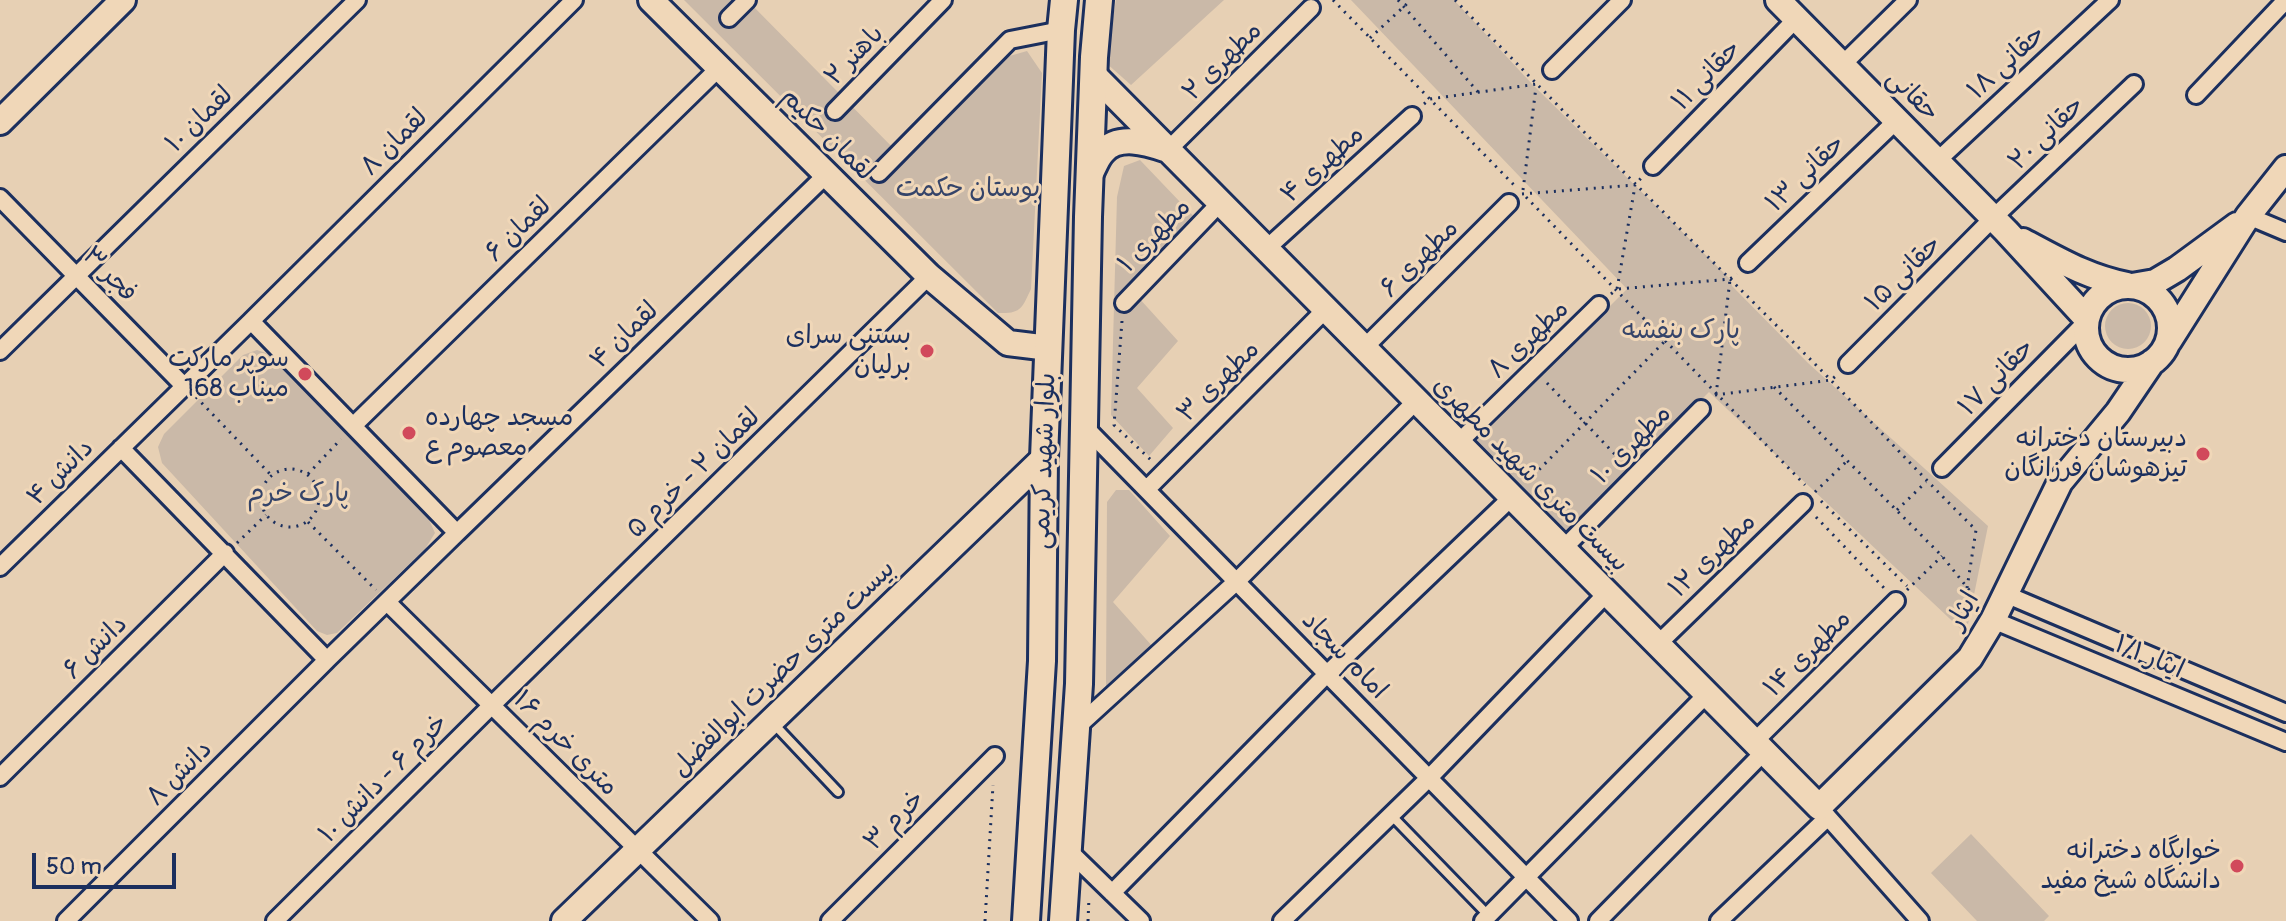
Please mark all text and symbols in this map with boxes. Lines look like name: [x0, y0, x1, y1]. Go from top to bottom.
street label: مطهری ۲: [1177, 16, 1269, 108]
street label: باهنر ۲: [819, 19, 891, 93]
street label: حقانی ۱۸: [1962, 19, 2052, 107]
street label: حقانی ۱۱: [1666, 34, 1748, 118]
street label: حقانی: [1879, 63, 1945, 129]
street label: لقمان ۱۰: [160, 80, 240, 160]
street label: لقمان حکیم: [774, 82, 880, 188]
street label: حقانی ۲۰: [2003, 90, 2091, 178]
street label: لقمان ۸: [355, 103, 435, 183]
street label: مطهری ۴: [1275, 119, 1371, 211]
street label: حقانی ۱۳: [1760, 129, 1852, 219]
park label: بوستان حکمت: [896, 173, 1040, 205]
street label: لقمان ۶: [479, 191, 559, 269]
street label: مطهری ۱: [1112, 192, 1198, 280]
street label: مطهری ۶: [1374, 213, 1466, 305]
street label: حقانی ۱۵: [1859, 229, 1949, 319]
street label: فجر ۳: [75, 241, 143, 309]
street label: مطهری ۸: [1482, 294, 1576, 386]
street label: لقمان ۴: [584, 296, 666, 376]
park label: پارک بنفشه: [1622, 315, 1740, 347]
place label: بستنی سرای برلیان: [786, 320, 911, 382]
street label: حقانی ۱۷: [1953, 333, 2041, 423]
street label: مطهری ۳: [1171, 334, 1267, 430]
marker: بستنی سرای برلیان: [918, 342, 936, 360]
place label: سوپر مارکت میناب 168: [168, 343, 289, 404]
marker: سوپر مارکت میناب 168: [296, 365, 314, 383]
street label: بیست متری شهید مطهری: [1426, 371, 1634, 579]
street label: بلوار شهید کریمی: [1026, 372, 1064, 550]
street label: مطهری ۱۰: [1586, 399, 1678, 491]
place label: مسجد چهارده معصوم ع: [425, 402, 573, 464]
street label: لقمان ۲ - خرم ۵: [621, 402, 767, 546]
place label: دبیرستان دخترانه تیزهوشان فرزانگان: [2004, 423, 2187, 484]
marker: مسجد چهارده معصوم ع: [400, 424, 418, 442]
street label: دانش ۴: [21, 433, 101, 513]
marker: دبیرستان دخترانه تیزهوشان فرزانگان: [2194, 445, 2212, 463]
park label: پارک خرم: [247, 478, 349, 510]
street label: مطهری ۱۲: [1663, 507, 1763, 605]
street label: بیست متری حضرت ابوالفضل: [666, 554, 902, 784]
street label: ایثار: [1941, 586, 1987, 636]
street label: مطهری ۱۴: [1758, 604, 1858, 704]
street label: امام سجاد: [1295, 606, 1393, 706]
street label: دانش ۶: [57, 609, 135, 687]
street label: ایثار ۱/۱: [2109, 629, 2189, 687]
street label: ۱۶ متری خرم: [506, 685, 624, 803]
street label: خرم ۶ - دانش ۱۰: [313, 708, 455, 850]
street label: دانش ۸: [141, 735, 219, 813]
street label: خرم ۳: [858, 784, 932, 858]
place label: خوابگاه دخترانه دانشگاه شیخ مفید: [2040, 835, 2221, 896]
scale bar: [36, 837, 180, 887]
text: 50 m: [46, 852, 102, 881]
marker: خوابگاه دخترانه دانشگاه شیخ مفید: [2228, 857, 2246, 875]

